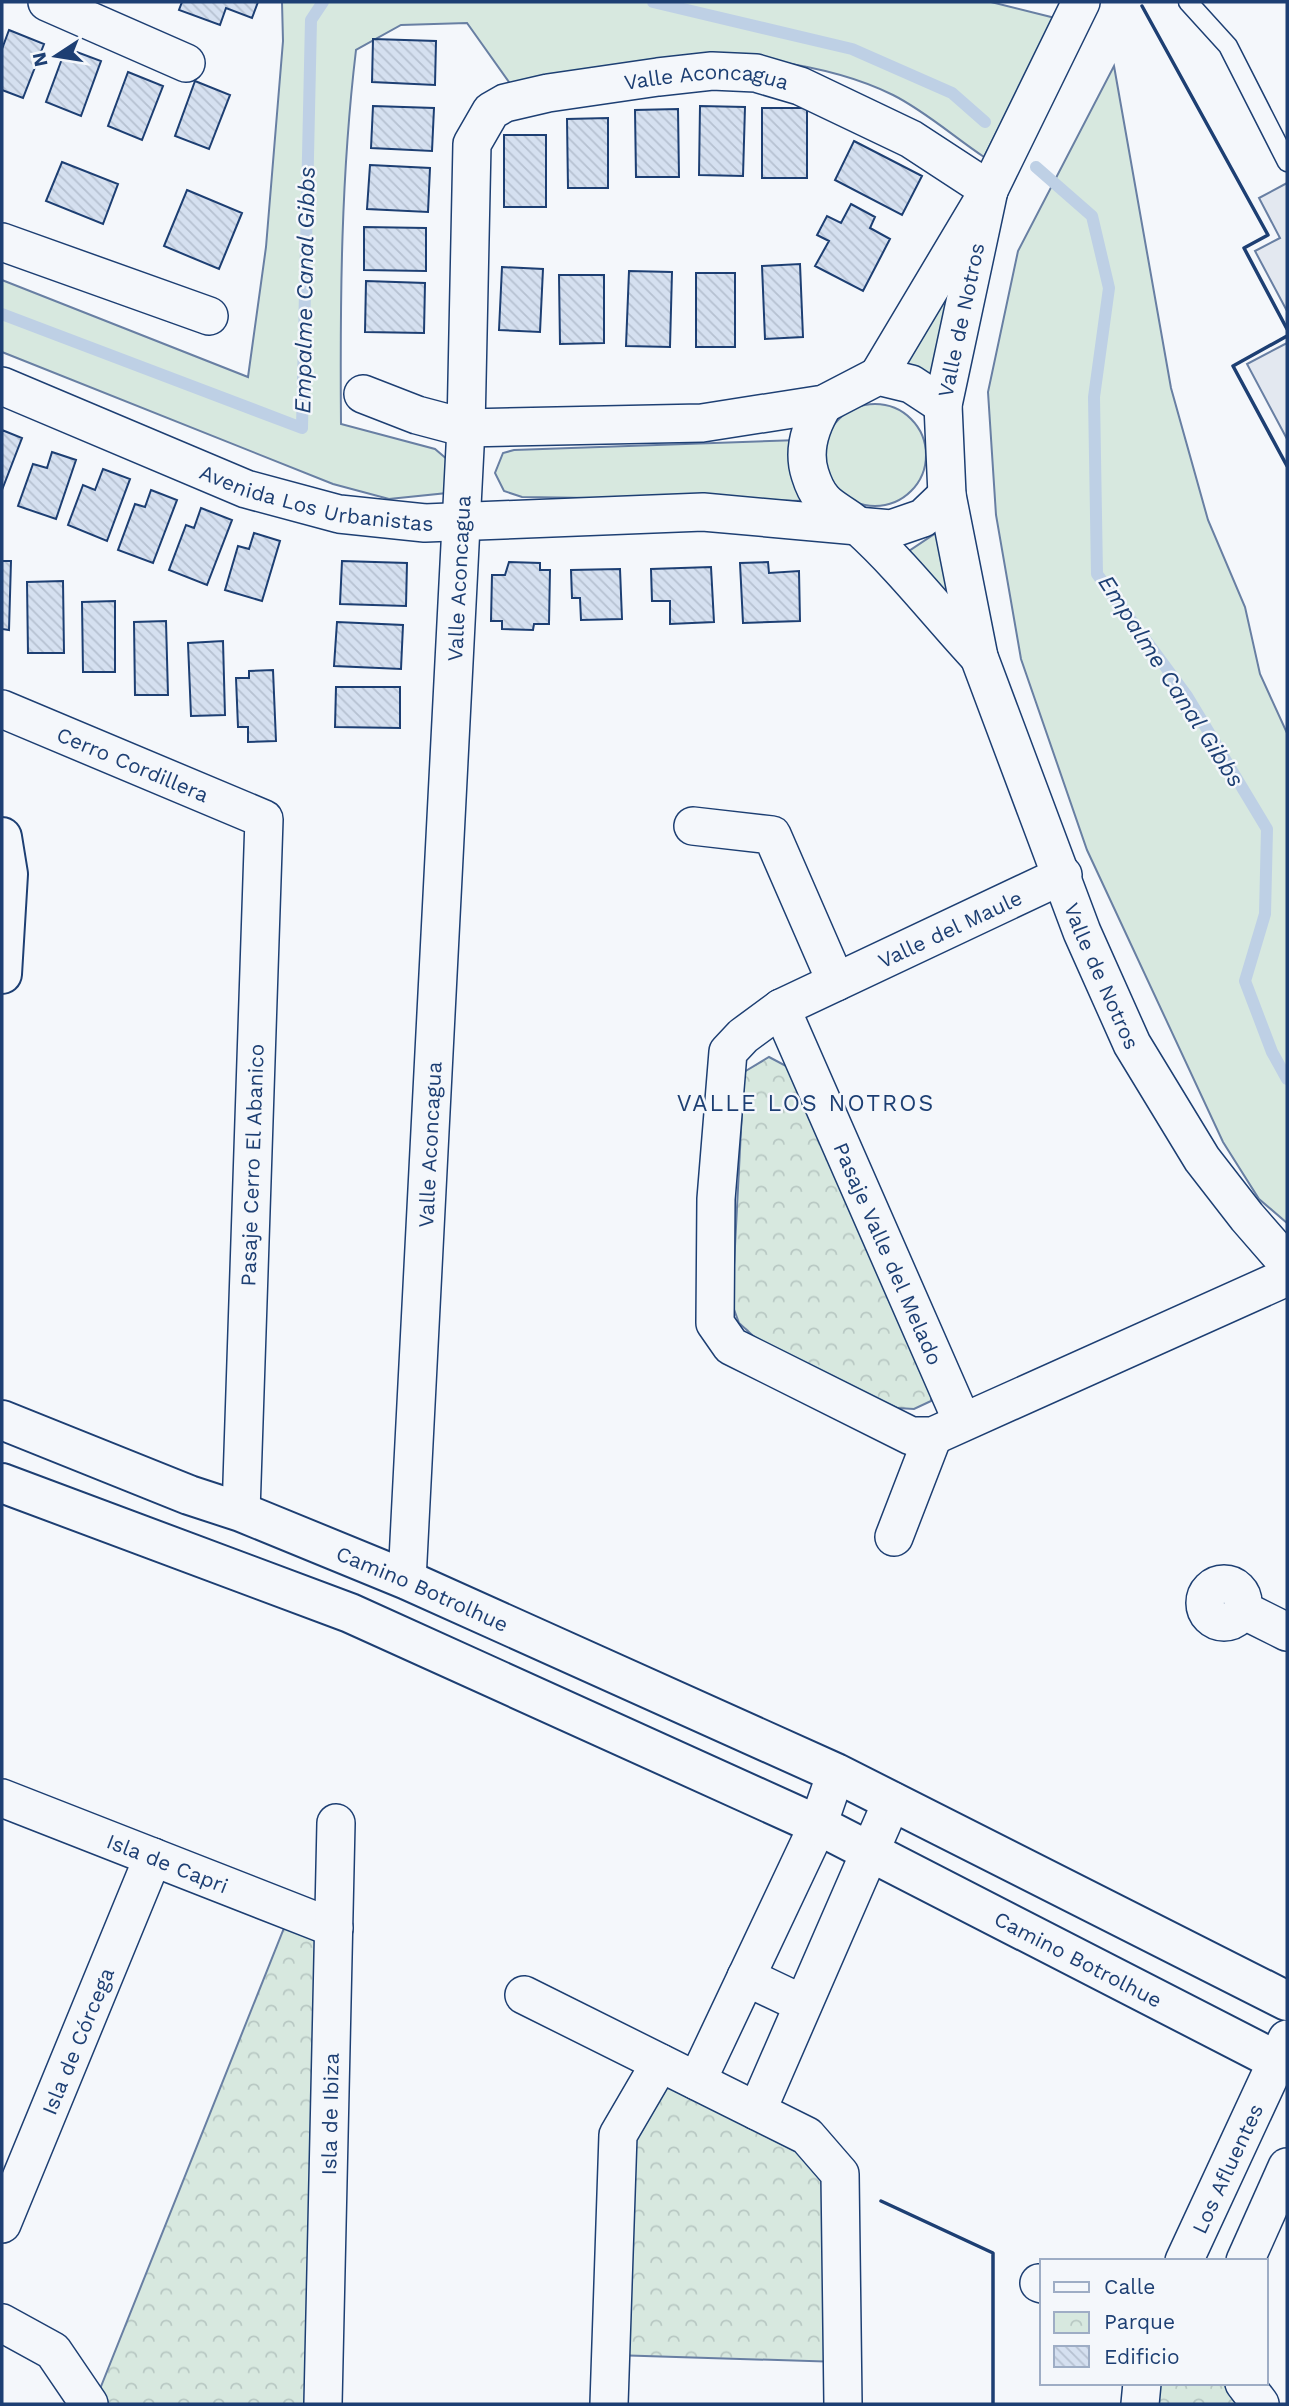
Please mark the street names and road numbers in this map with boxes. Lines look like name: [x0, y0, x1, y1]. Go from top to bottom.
street label: Valle Aconcagua: [622, 58, 792, 95]
street label: Valle de Notros: [932, 241, 990, 399]
street label: Avenida Los Urbanistas: [196, 459, 434, 536]
street label: Valle Aconcagua: [442, 495, 475, 662]
street label: Cerro Cordillera: [53, 721, 213, 807]
street label: Valle del Maule: [874, 885, 1026, 973]
street label: Valle de Notros: [1060, 899, 1145, 1053]
street label: Pasaje Cerro El Abanico: [235, 1043, 269, 1287]
street label: Valle Aconcagua: [413, 1061, 446, 1228]
street label: Pasaje Valle del Melado: [829, 1138, 948, 1369]
street label: Camino Botrolhue: [333, 1540, 512, 1637]
street label: Isla de Capri: [103, 1828, 232, 1898]
street label: Camino Botrolhue: [990, 1905, 1166, 2012]
street label: Isla de Córcega: [36, 1964, 119, 2118]
street label: Isla de Ibiza: [316, 2052, 343, 2176]
street label: Los Afluentes: [1186, 2100, 1268, 2237]

